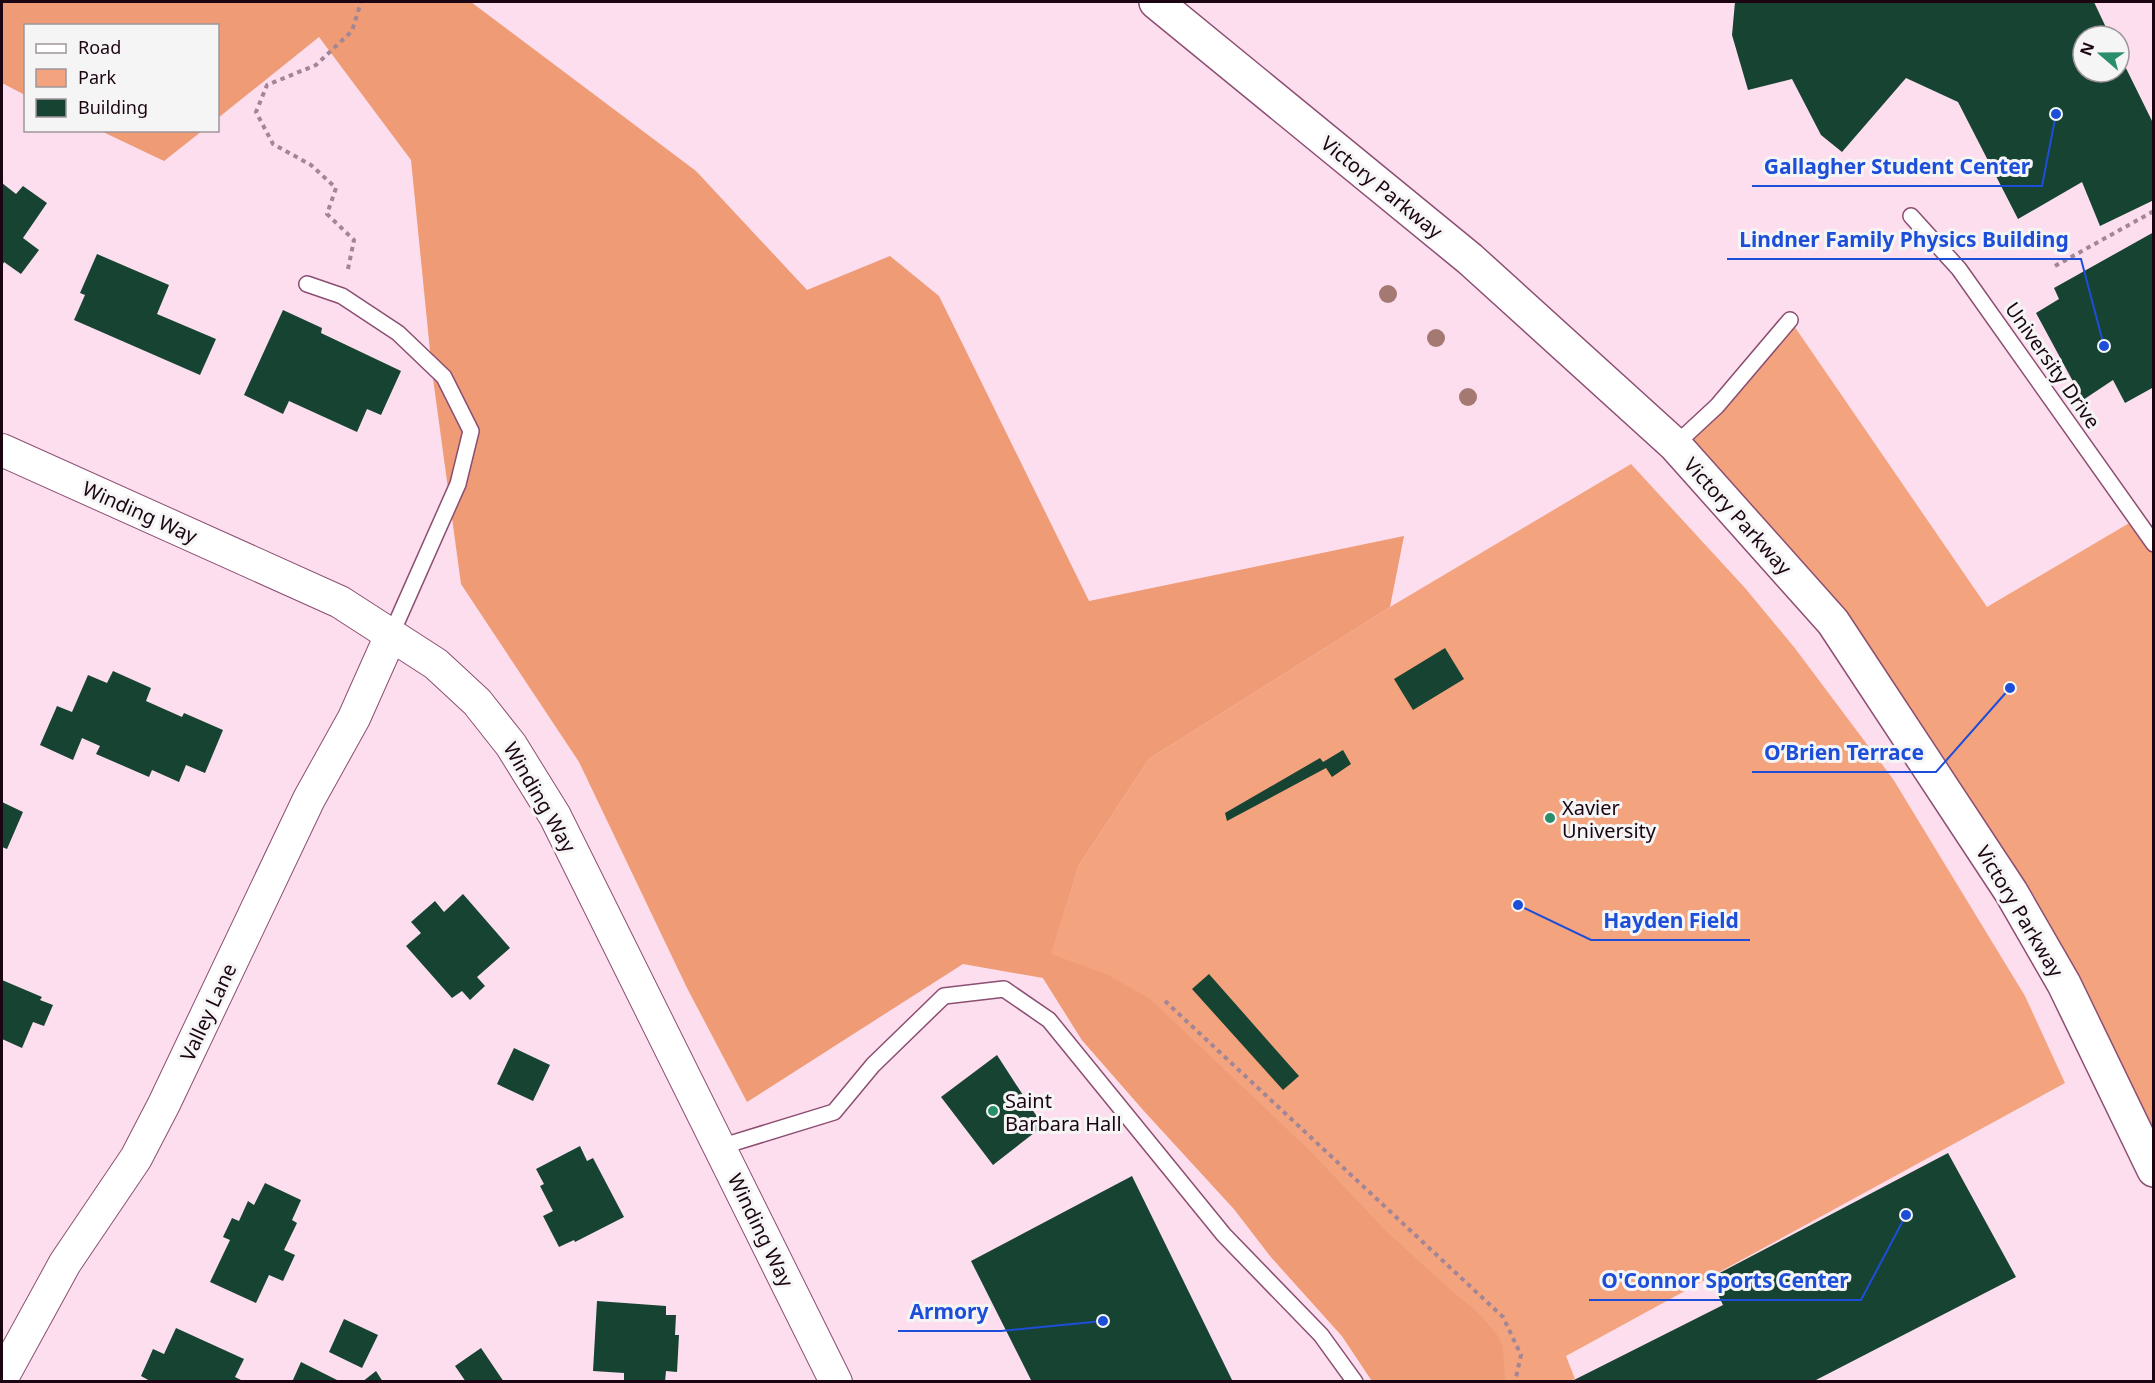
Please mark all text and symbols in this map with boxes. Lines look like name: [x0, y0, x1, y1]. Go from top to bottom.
legend: [24, 24, 219, 132]
north arrow: [2071, 24, 2131, 84]
text: Road: [78, 35, 121, 59]
text: N: [2074, 39, 2099, 59]
text: Park: [78, 65, 116, 89]
text: Building: [78, 95, 148, 119]
street label: Victory Parkway: [1316, 130, 1449, 245]
callout: Gallagher Student Center: [1752, 147, 2042, 186]
text: Gallagher Student Center: [1764, 152, 2031, 180]
callout: Lindner Family Physics Building: [1727, 220, 2081, 259]
text: Lindner Family Physics Building: [1739, 225, 2069, 253]
street label: University Drive: [1999, 296, 2107, 434]
street label: Victory Parkway: [1678, 452, 1798, 581]
street label: Winding Way: [78, 475, 202, 550]
callout: O’Brien Terrace: [1752, 733, 1936, 772]
street label: Winding Way: [498, 737, 583, 858]
text: O’Brien Terrace: [1764, 738, 1924, 766]
place label: Xavier University: [1562, 794, 1657, 844]
marker: Xavier University: [1543, 811, 1557, 825]
street label: Victory Parkway: [1970, 840, 2070, 983]
callout: Hayden Field: [1591, 901, 1750, 940]
text: Hayden Field: [1603, 906, 1739, 934]
street label: Valley Lane: [174, 959, 242, 1065]
place label: Saint Barbara Hall: [1005, 1087, 1122, 1137]
marker: Saint Barbara Hall: [986, 1104, 1000, 1118]
street label: Winding Way: [722, 1169, 800, 1292]
callout: O'Connor Sports Center: [1589, 1261, 1861, 1300]
text: O'Connor Sports Center: [1601, 1266, 1849, 1294]
callout: Armory: [898, 1292, 1001, 1331]
text: Armory: [910, 1297, 988, 1325]

